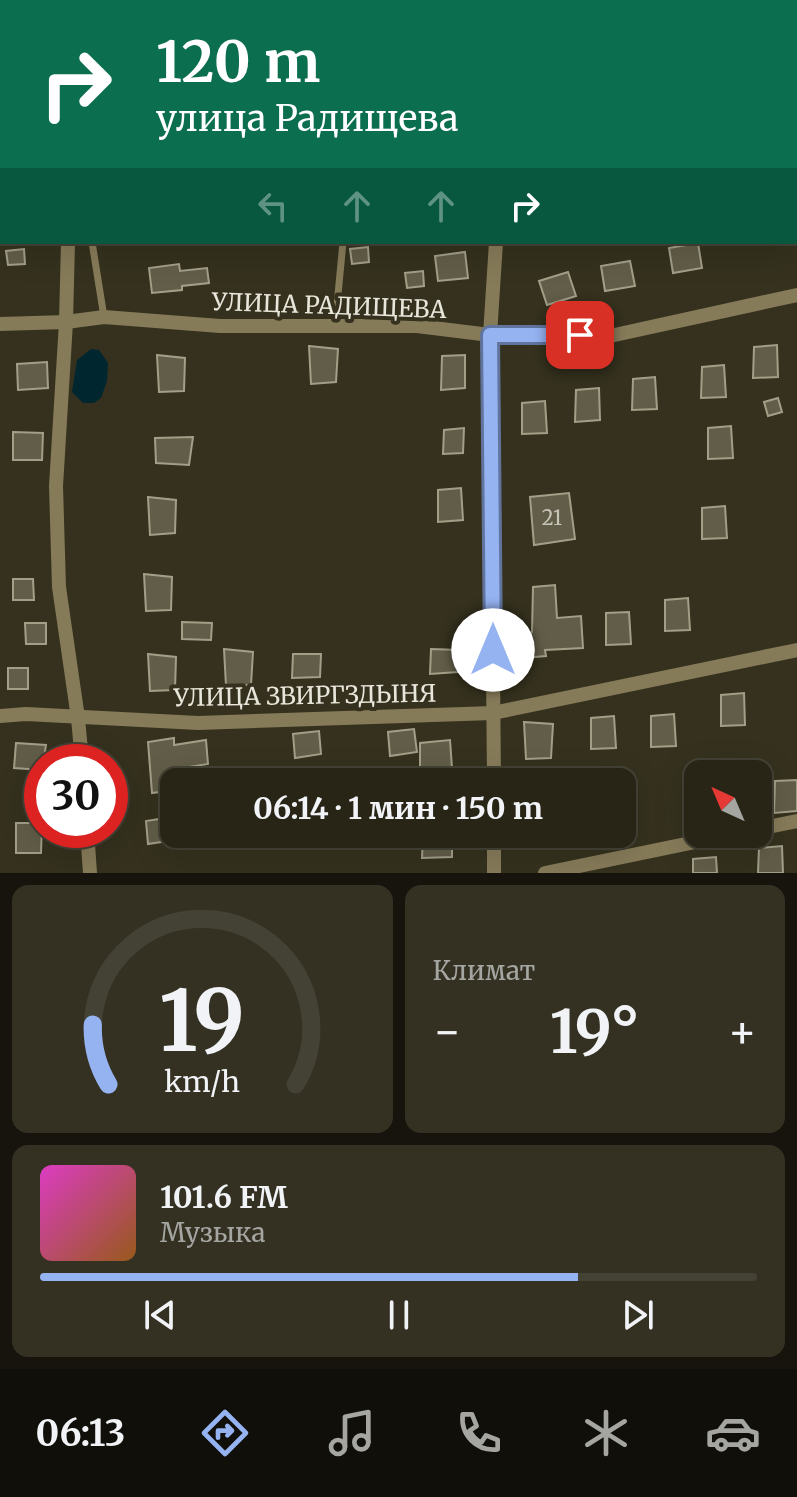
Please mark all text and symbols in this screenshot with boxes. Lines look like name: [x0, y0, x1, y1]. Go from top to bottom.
text: 120 m: [156, 27, 320, 97]
icon: right: [24, 32, 128, 136]
text: улица Радищева: [156, 96, 459, 141]
icon: left: [251, 184, 295, 228]
icon: ahead: [335, 184, 379, 228]
icon: ahead: [419, 184, 463, 228]
icon: right: [503, 184, 547, 228]
street label: УЛИЦА РАДИЩЕВА: [210, 286, 448, 325]
pin: [546, 301, 614, 369]
icon: arrive: [558, 313, 602, 357]
house number: 21: [542, 505, 562, 530]
position arrow: [451, 608, 535, 692]
street label: УЛИЦА ЗВИРГЗДЫНЯ: [172, 678, 437, 713]
speed limit sign: 30: [24, 744, 128, 848]
north arrow: [684, 760, 772, 848]
map controls: [684, 760, 772, 848]
text: 06:14 · 1 мин · 150 m: [253, 789, 543, 827]
text: Климат: [433, 954, 535, 987]
text: 19: [159, 969, 245, 1074]
text: 19°: [550, 994, 640, 1069]
text: −: [433, 1004, 462, 1059]
text: +: [728, 1004, 757, 1059]
text: km/h: [164, 1064, 240, 1100]
text: 101.6 FM: [160, 1178, 288, 1216]
text: Музыка: [160, 1216, 265, 1249]
icon: previous: [138, 1293, 182, 1337]
icon: pause: [377, 1293, 421, 1337]
icon: next: [616, 1293, 660, 1337]
icon: directions: [197, 1405, 253, 1461]
icon: music: [324, 1405, 380, 1461]
icon: phone: [451, 1405, 507, 1461]
icon: climate: [578, 1405, 634, 1461]
icon: car: [705, 1405, 761, 1461]
text: 06:13: [36, 1411, 125, 1456]

